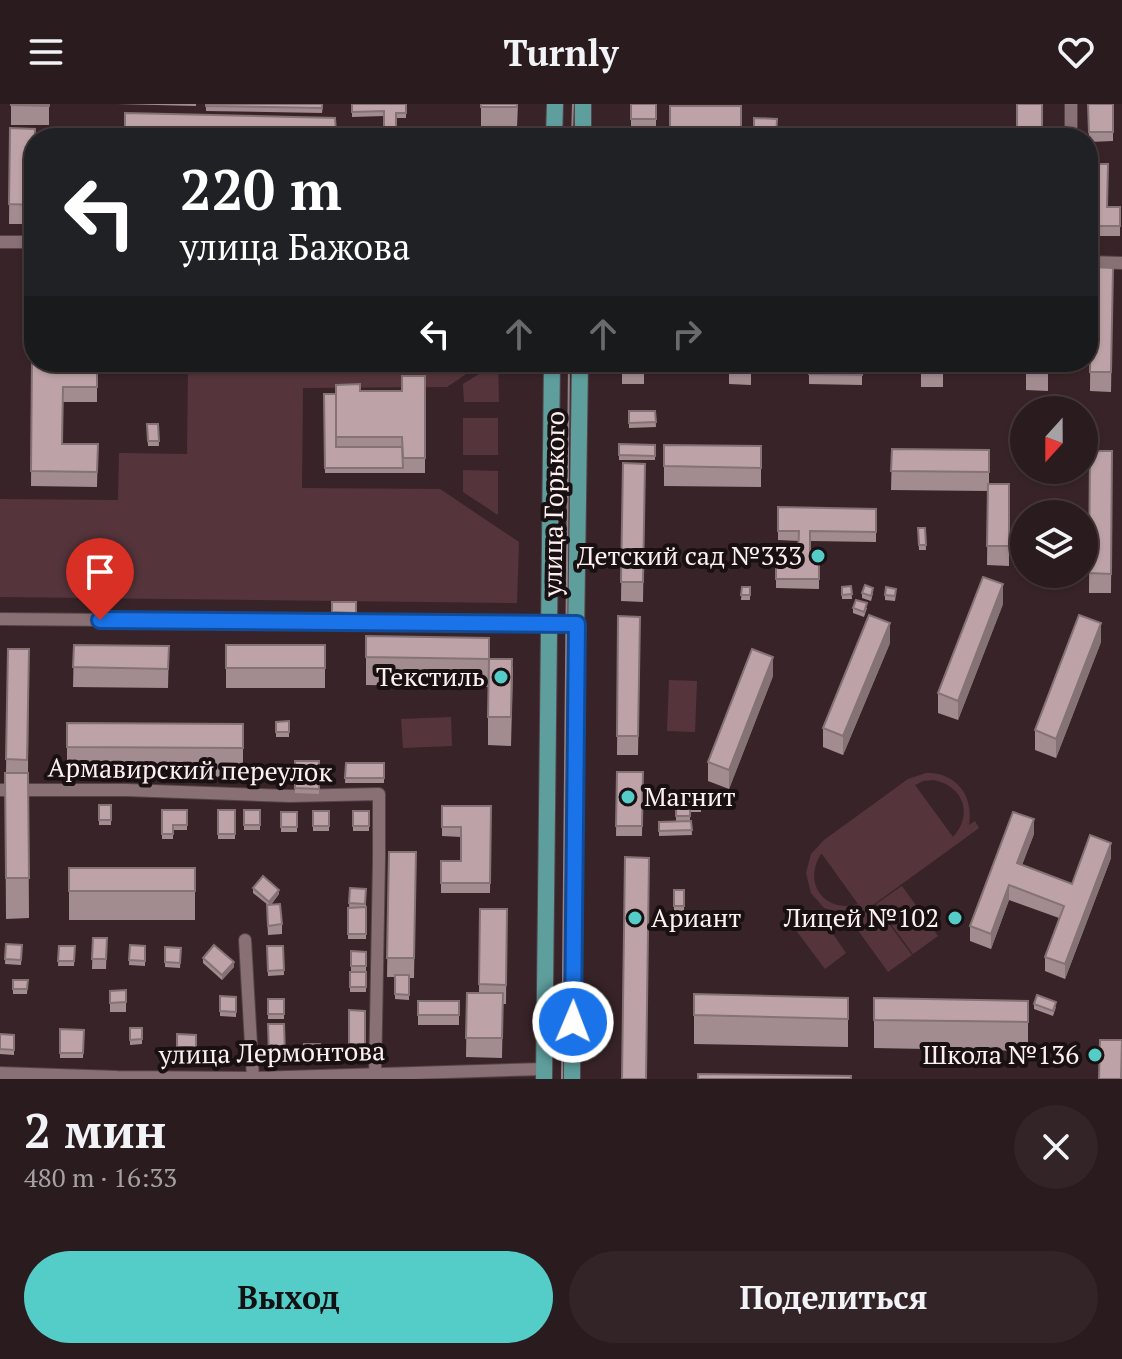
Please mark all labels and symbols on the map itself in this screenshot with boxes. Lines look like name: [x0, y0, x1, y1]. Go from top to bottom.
north arrow: [1010, 396, 1098, 484]
street label: улица Горького: [534, 411, 572, 598]
pin: [66, 538, 134, 620]
place label: Детский сад №333: [577, 538, 802, 572]
marker: Детский сад №333: [809, 547, 827, 565]
place label: Текстиль: [376, 659, 485, 693]
marker: Текстиль: [492, 668, 510, 686]
street label: Армавирский переулок: [47, 750, 334, 788]
place label: Магнит: [644, 779, 736, 813]
marker: Магнит: [619, 788, 637, 806]
place label: Ариант: [651, 900, 741, 934]
place label: Лицей №102: [783, 900, 939, 934]
marker: Ариант: [626, 909, 644, 927]
marker: Лицей №102: [946, 909, 964, 927]
position arrow: [531, 980, 615, 1064]
street label: улица Лермонтова: [158, 1033, 385, 1071]
place label: Школа №136: [923, 1037, 1079, 1071]
marker: Школа №136: [1086, 1046, 1104, 1064]

